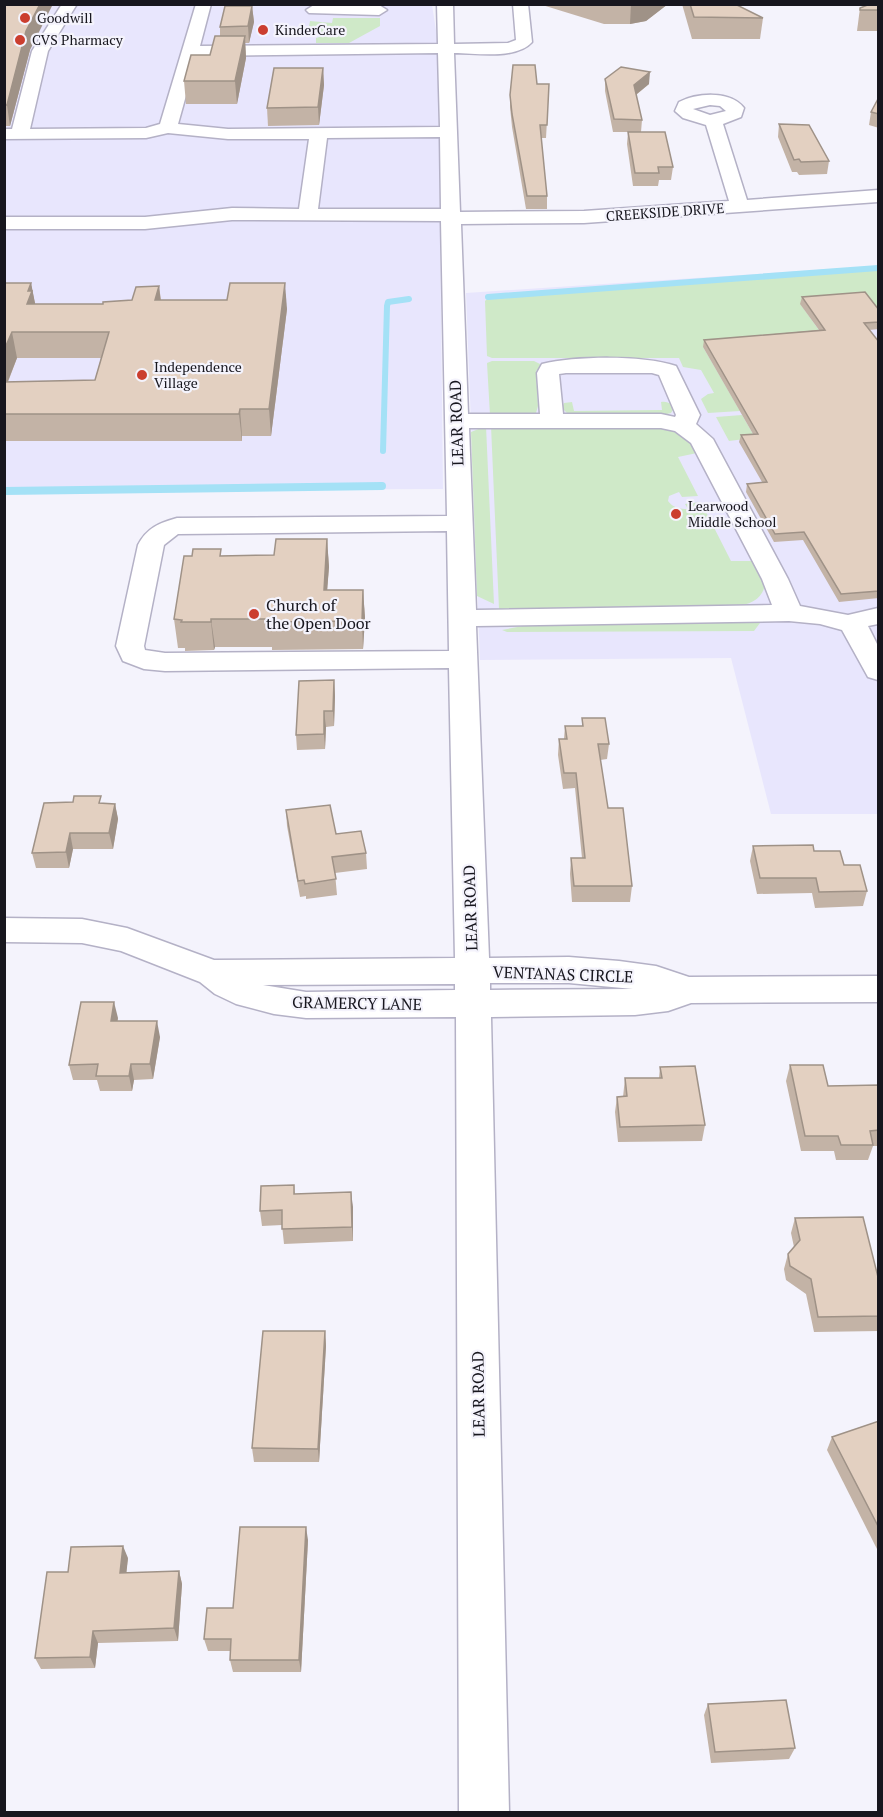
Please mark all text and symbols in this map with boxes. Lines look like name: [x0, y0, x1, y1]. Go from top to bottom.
place label: Goodwill: [37, 8, 93, 27]
marker: Goodwill: [18, 11, 32, 25]
place label: KinderCare: [275, 20, 345, 39]
marker: KinderCare: [256, 23, 270, 37]
place label: CVS Pharmacy: [32, 30, 124, 49]
marker: CVS Pharmacy: [13, 33, 27, 47]
street label: CREEKSIDE DRIVE: [605, 198, 725, 225]
place label: Independence Village: [154, 357, 242, 392]
marker: Independence Village: [135, 368, 149, 382]
street label: LEAR ROAD: [444, 380, 468, 466]
place label: Learwood Middle School: [688, 496, 777, 531]
marker: Learwood Middle School: [669, 507, 683, 521]
place label: Church of the Open Door: [266, 594, 372, 634]
marker: Church of the Open Door: [247, 607, 261, 621]
street label: LEAR ROAD: [458, 865, 482, 951]
street label: VENTANAS CIRCLE: [492, 961, 634, 987]
street label: GRAMERCY LANE: [292, 991, 422, 1015]
street label: LEAR ROAD: [466, 1351, 490, 1437]

